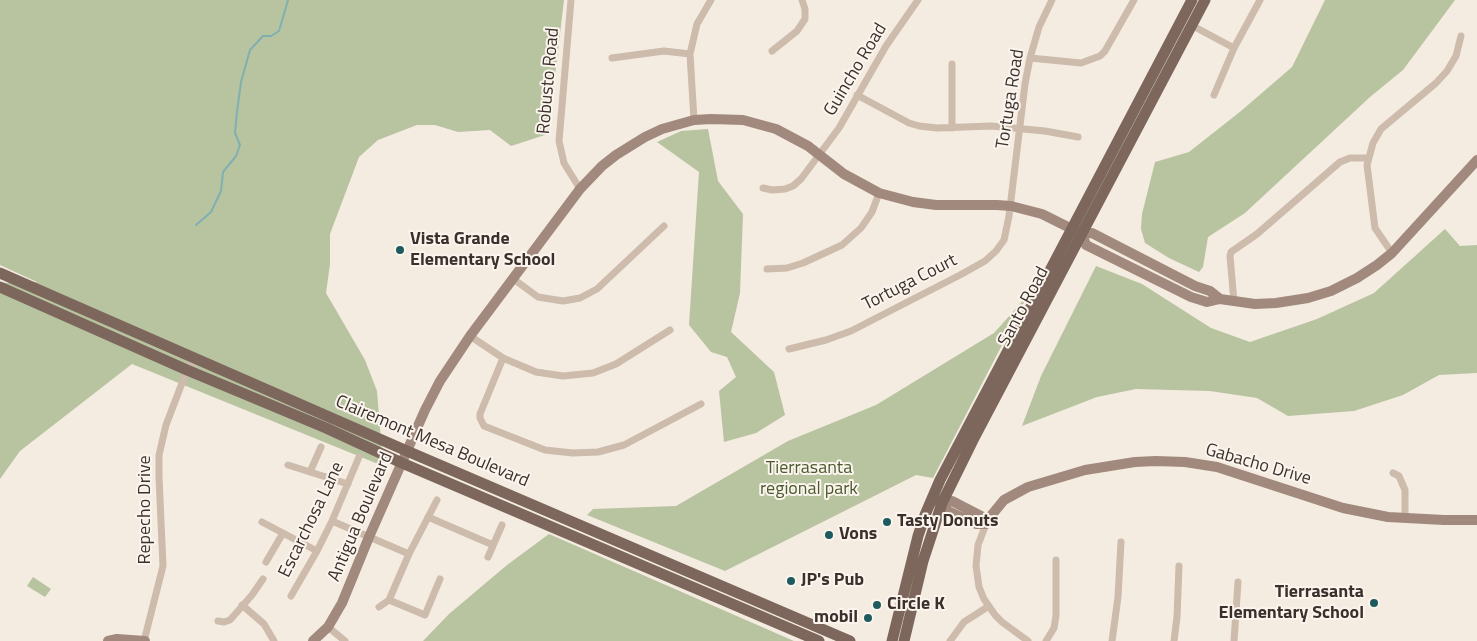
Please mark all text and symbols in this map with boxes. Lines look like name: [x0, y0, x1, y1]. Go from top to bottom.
street label: Guincho Road: [820, 20, 892, 120]
street label: Robusto Road: [534, 27, 564, 135]
street label: Tortuga Road: [992, 48, 1030, 150]
place label: Vista Grande Elementary School: [410, 229, 555, 272]
marker: Vista Grande Elementary School: [394, 244, 406, 256]
street label: Tortuga Court: [859, 250, 961, 316]
street label: Santo Road: [994, 263, 1054, 351]
street label: Clairemont Mesa Boulevard: [332, 391, 532, 493]
street label: Gabacho Drive: [1203, 440, 1313, 490]
street label: Antigua Boulevard: [324, 449, 398, 585]
street label: Repecho Drive: [135, 456, 157, 564]
park label: Tierrasanta regional park: [760, 458, 858, 500]
street label: Escarchosa Lane: [275, 459, 349, 581]
place label: Tasty Donuts: [897, 511, 998, 533]
marker: Tasty Donuts: [881, 516, 893, 528]
place label: Vons: [839, 524, 877, 546]
marker: Vons: [823, 529, 835, 541]
place label: JP's Pub: [801, 570, 864, 592]
marker: JP's Pub: [785, 575, 797, 587]
place label: Tierrasanta Elementary School: [1219, 582, 1364, 624]
place label: Circle K: [887, 594, 945, 616]
marker: Tierrasanta Elementary School: [1368, 597, 1380, 609]
marker: Circle K: [871, 599, 883, 611]
place label: mobil: [814, 607, 858, 629]
marker: mobil: [862, 612, 874, 624]

